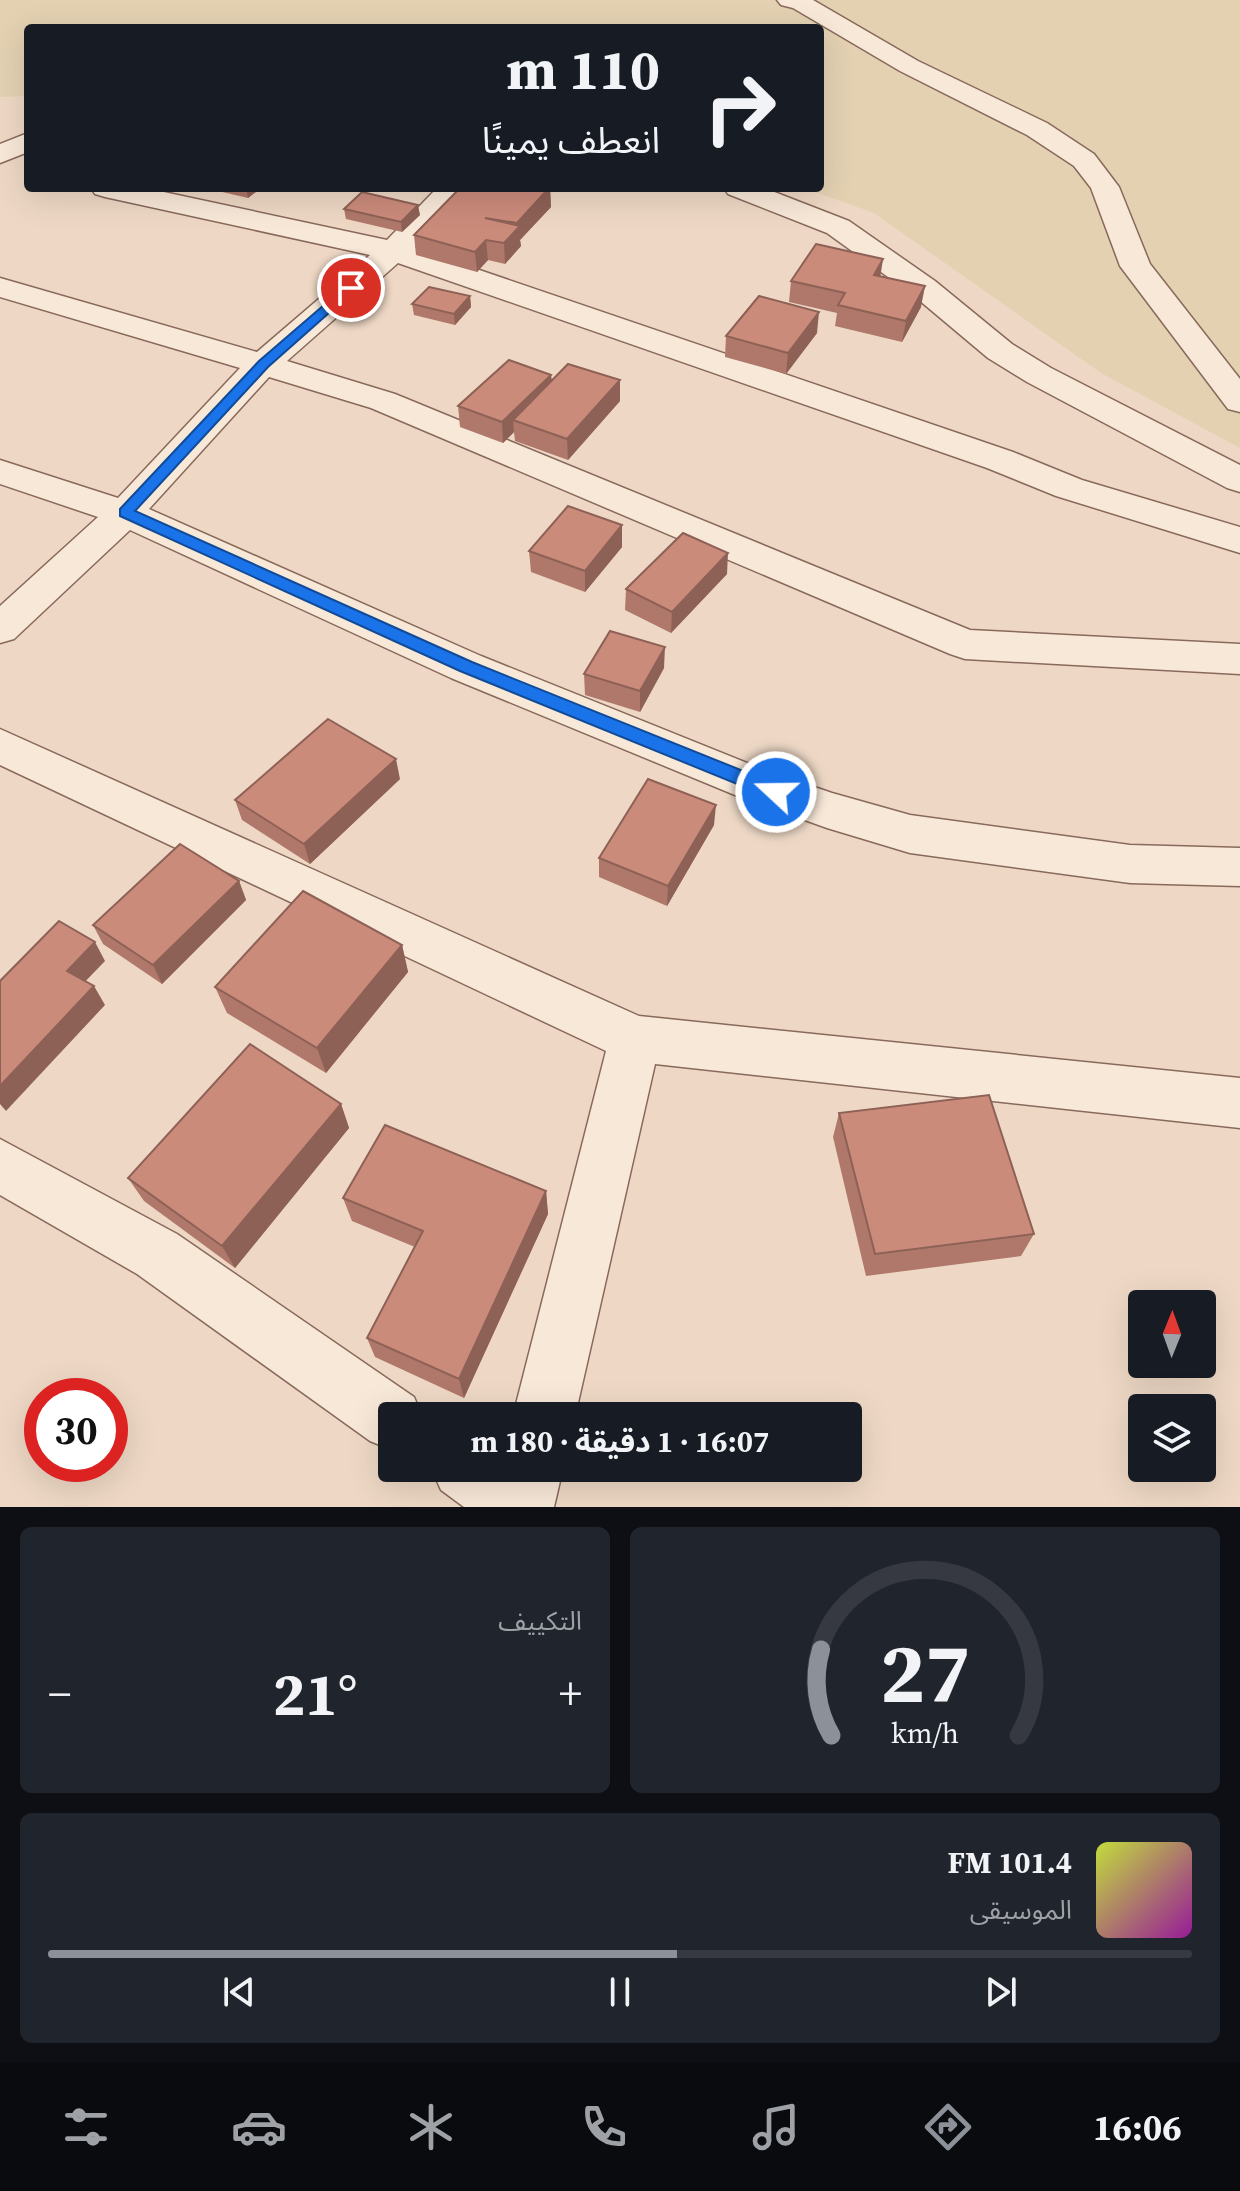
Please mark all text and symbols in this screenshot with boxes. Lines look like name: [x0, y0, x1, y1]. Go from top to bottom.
text: 110 m: [506, 31, 660, 108]
icon: right: [688, 56, 792, 160]
text: انعطف يمينًا: [482, 116, 660, 165]
pin: [317, 254, 385, 322]
icon: arrive: [329, 266, 373, 310]
position arrow: [734, 750, 818, 834]
north arrow: [1128, 1290, 1216, 1378]
map controls: [1128, 1290, 1216, 1482]
speed limit sign: 30: [24, 1378, 128, 1482]
button: layers: [1128, 1394, 1216, 1482]
text: 16:07 · 1 دقيقة · 180 m: [471, 1421, 769, 1462]
text: التكييف: [498, 1603, 582, 1639]
text: 27: [880, 1616, 970, 1730]
text: 21°: [273, 1653, 357, 1735]
text: −: [48, 1663, 71, 1724]
text: +: [559, 1663, 582, 1724]
text: km/h: [891, 1713, 959, 1753]
text: 101.4 FM: [947, 1842, 1072, 1883]
text: الموسيقى: [970, 1892, 1072, 1928]
icon: previous: [217, 1970, 261, 2014]
icon: pause: [598, 1970, 642, 2014]
icon: next: [979, 1970, 1023, 2014]
icon: filters: [58, 2099, 114, 2155]
icon: car: [231, 2099, 287, 2155]
icon: climate: [403, 2099, 459, 2155]
icon: phone: [576, 2099, 632, 2155]
icon: music: [748, 2099, 804, 2155]
icon: directions: [920, 2099, 976, 2155]
text: 16:06: [1093, 2103, 1182, 2152]

